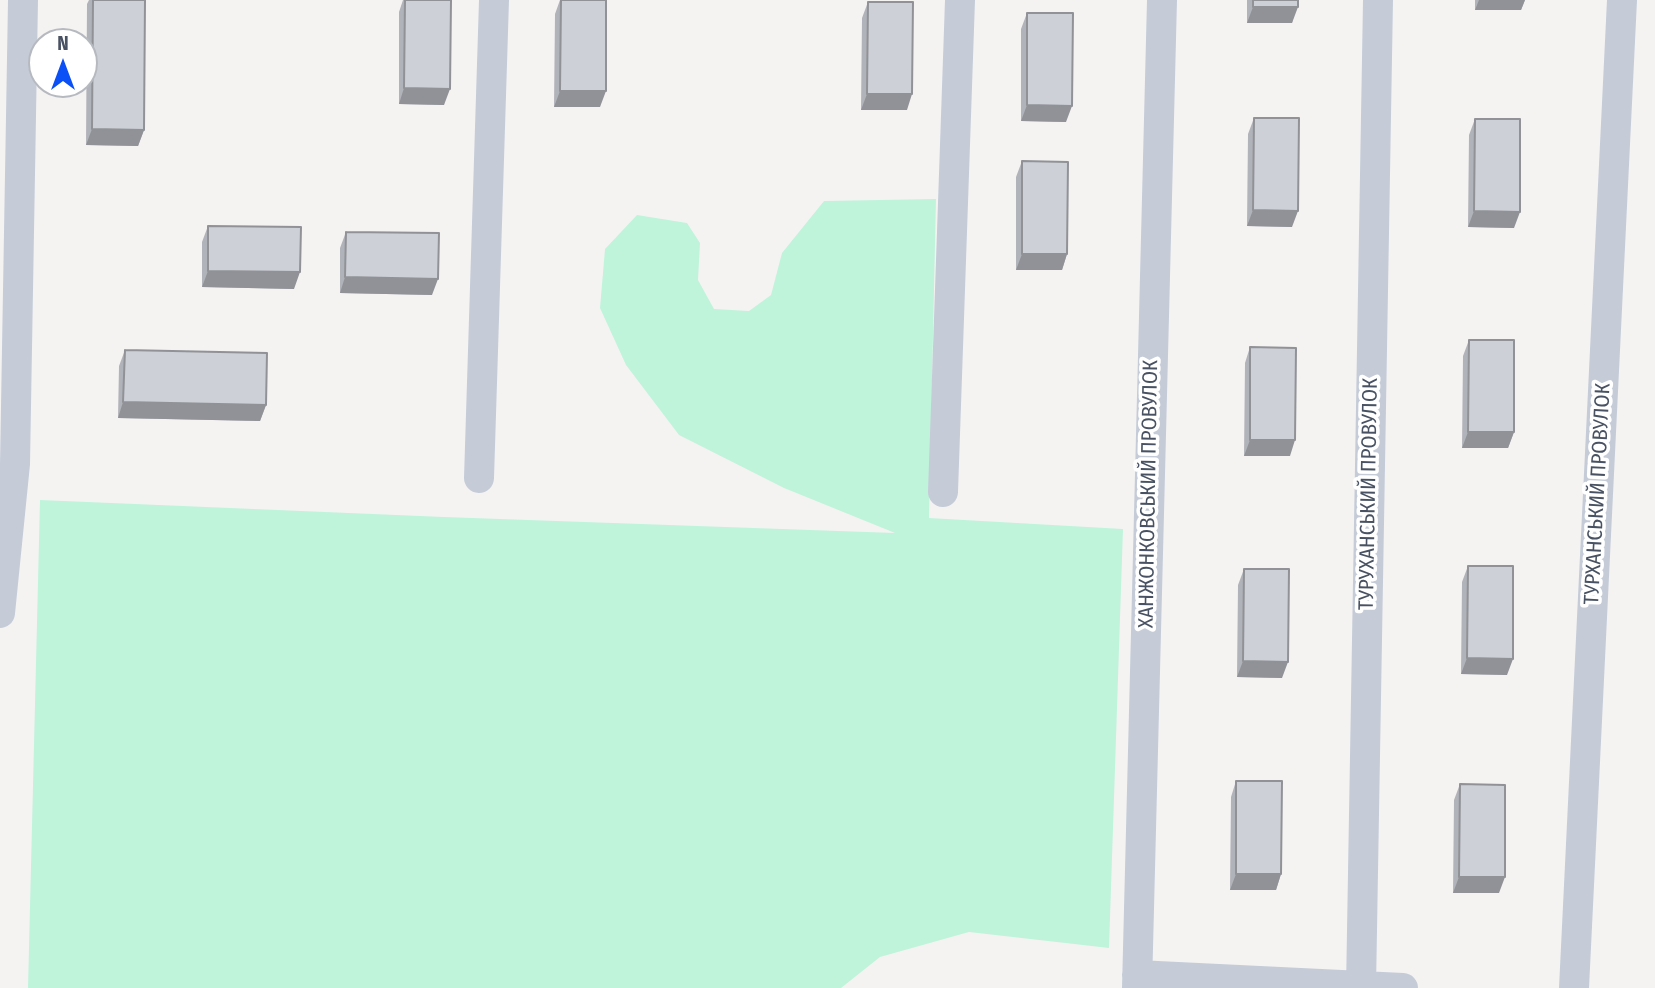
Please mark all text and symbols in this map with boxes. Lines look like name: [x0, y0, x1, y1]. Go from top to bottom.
north arrow: [28, 28, 98, 98]
text: N: [57, 32, 69, 55]
street label: ХАНЖОНКОВСЬКИЙ ПРОВУЛОК: [1134, 360, 1164, 628]
street label: ТУРУХАНСЬКИЙ ПРОВУЛОК: [1354, 378, 1384, 610]
street label: ТУРХАНСЬКИЙ ПРОВУЛОК: [1580, 383, 1616, 605]

